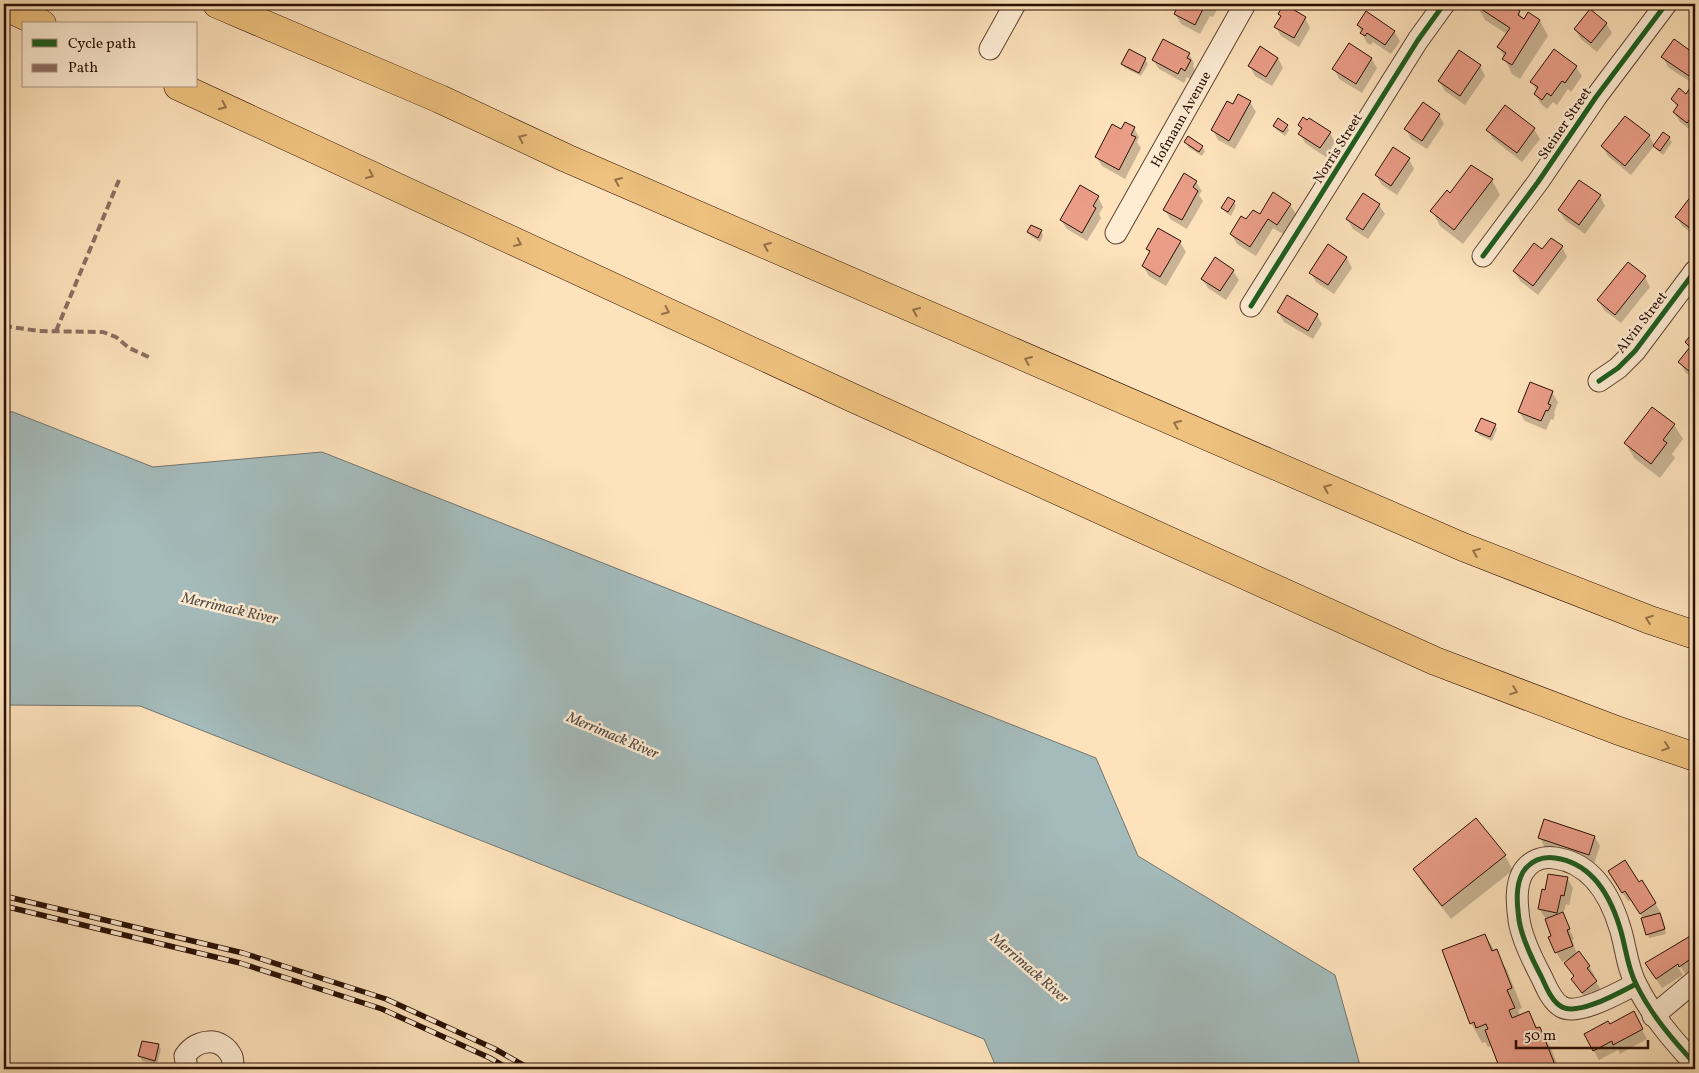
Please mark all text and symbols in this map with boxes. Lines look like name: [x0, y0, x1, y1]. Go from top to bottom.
legend: [22, 22, 198, 88]
text: Cycle path: [68, 34, 136, 55]
text: Path: [68, 58, 98, 79]
street label: Hofmann Avenue: [1147, 68, 1216, 171]
street label: Steiner Street: [1534, 84, 1597, 164]
one-way arrow: [218, 100, 227, 111]
street label: Norris Street: [1309, 110, 1367, 187]
one-way arrow: [518, 134, 527, 144]
one-way arrow: [365, 169, 374, 179]
one-way arrow: [614, 177, 623, 188]
one-way arrow: [512, 237, 521, 247]
one-way arrow: [763, 241, 772, 252]
street label: Alvin Street: [1612, 288, 1672, 358]
one-way arrow: [661, 304, 670, 315]
one-way arrow: [912, 306, 921, 317]
one-way arrow: [1024, 355, 1033, 366]
one-way arrow: [1174, 419, 1182, 429]
one-way arrow: [1323, 484, 1332, 495]
one-way arrow: [1472, 548, 1481, 559]
water label: Merrimack River: [179, 588, 280, 631]
one-way arrow: [1645, 615, 1654, 625]
one-way arrow: [1509, 685, 1518, 695]
water label: Merrimack River: [562, 707, 662, 765]
one-way arrow: [1662, 741, 1670, 751]
water label: Merrimack River: [984, 928, 1073, 1009]
scale bar: [1516, 1018, 1649, 1050]
text: 50 m: [1524, 1026, 1556, 1047]

